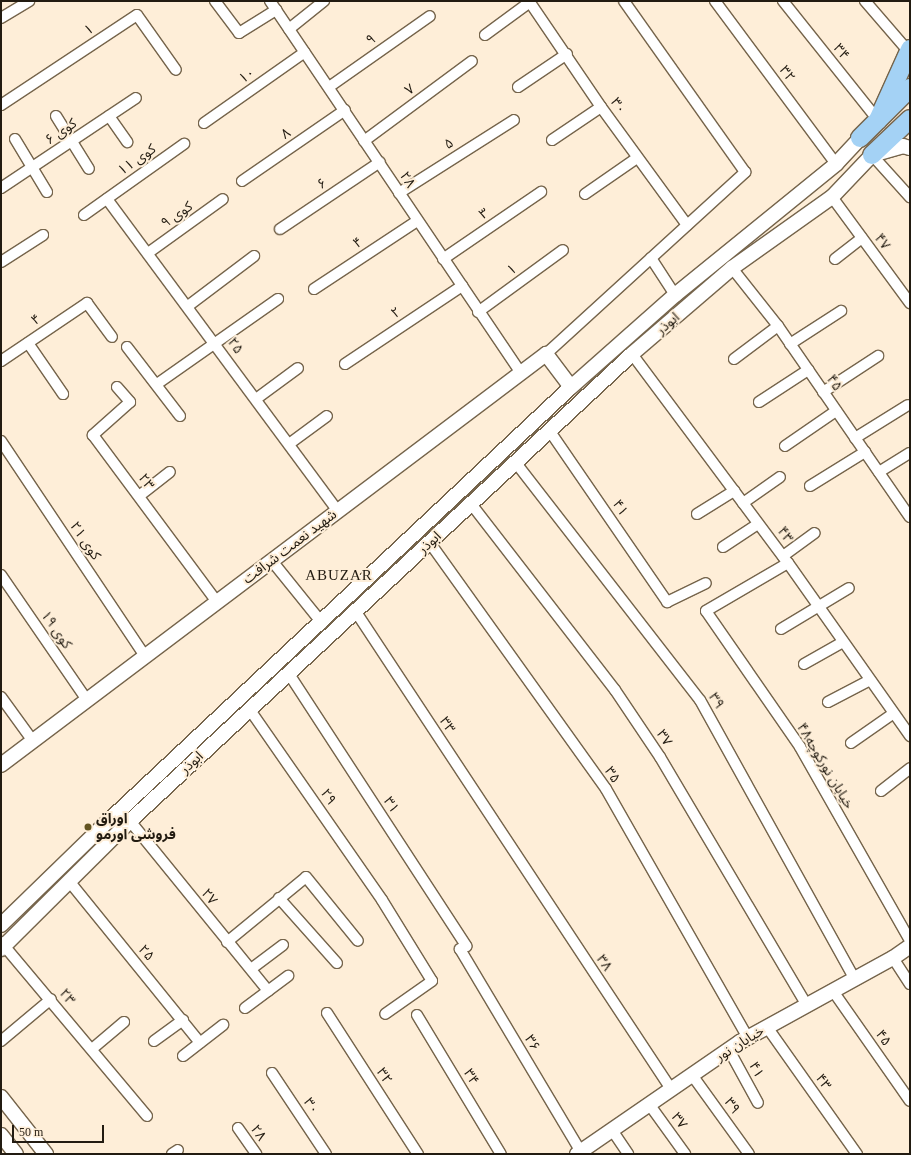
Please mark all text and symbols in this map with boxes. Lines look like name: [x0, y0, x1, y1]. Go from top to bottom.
street label: ۱: [81, 21, 97, 39]
street label: ۹: [363, 31, 379, 49]
street label: ۳۴: [829, 41, 853, 63]
street label: ۳۲: [775, 63, 799, 85]
street label: ۱۰: [236, 65, 258, 87]
street label: ۷: [402, 81, 418, 99]
street label: ۳۰: [607, 95, 629, 117]
street label: کوی ۶: [42, 115, 80, 149]
street label: ۸: [278, 125, 294, 143]
street label: ۵: [441, 135, 457, 153]
street label: کوی ۱۱: [115, 141, 159, 179]
street label: ۲۸: [396, 169, 418, 191]
street label: ۶: [314, 175, 330, 193]
street label: کوی ۹: [158, 198, 196, 232]
street label: ۳: [476, 205, 492, 223]
street label: ۴۷: [870, 231, 894, 253]
street label: ۴: [350, 234, 366, 252]
street label: ۱: [504, 261, 520, 279]
street label: ۲: [388, 304, 404, 322]
street label: ابوذر: [653, 309, 683, 339]
street label: ۴: [28, 311, 44, 329]
street label: ۲۵: [223, 335, 247, 357]
street label: ۴۵: [823, 372, 845, 394]
street label: ۲۳: [134, 471, 158, 493]
street label: ۴۱: [609, 497, 631, 519]
street label: شهید نعمت شرافت: [240, 506, 340, 588]
street label: کوی ۲۱: [66, 519, 104, 563]
street label: ۴۳: [773, 524, 797, 546]
street label: ابوذر: [415, 528, 445, 558]
district label: ABUZAR: [305, 567, 373, 585]
street label: کوی ۱۹: [37, 608, 75, 652]
street label: ۳۹: [705, 690, 727, 712]
street label: ۳۳: [436, 714, 458, 736]
street label: خیابان نورکوچه۴۸: [793, 720, 857, 812]
street label: ۳۷: [653, 727, 675, 749]
street label: ابوذر: [177, 748, 207, 778]
street label: ۳۵: [601, 764, 623, 786]
street label: ۲۹: [317, 786, 339, 808]
street label: ۳۱: [380, 794, 402, 816]
place label: اوراق فروشی اورمو: [96, 811, 176, 844]
marker: اوراق فروشی اورمو: [83, 822, 93, 832]
street label: ۲۷: [197, 885, 221, 909]
street label: ۲۵: [134, 941, 158, 965]
street label: ۳۸: [593, 952, 615, 974]
street label: ۲۳: [55, 985, 79, 1009]
street label: خیابان نور: [713, 1023, 767, 1065]
street label: ۴۵: [872, 1027, 894, 1049]
street label: ۳۶: [521, 1032, 543, 1054]
street label: ۴۱: [745, 1059, 767, 1081]
street label: ۳۲: [373, 1065, 395, 1087]
street label: ۳۴: [460, 1066, 482, 1088]
street label: ۴۳: [812, 1071, 834, 1093]
street label: ۳۰: [300, 1095, 322, 1117]
street label: ۳۹: [720, 1095, 744, 1117]
street label: ۳۷: [667, 1110, 691, 1132]
scale bar: [14, 1117, 106, 1143]
street label: ۲۸: [247, 1122, 269, 1144]
text: 50 m: [19, 1125, 43, 1139]

